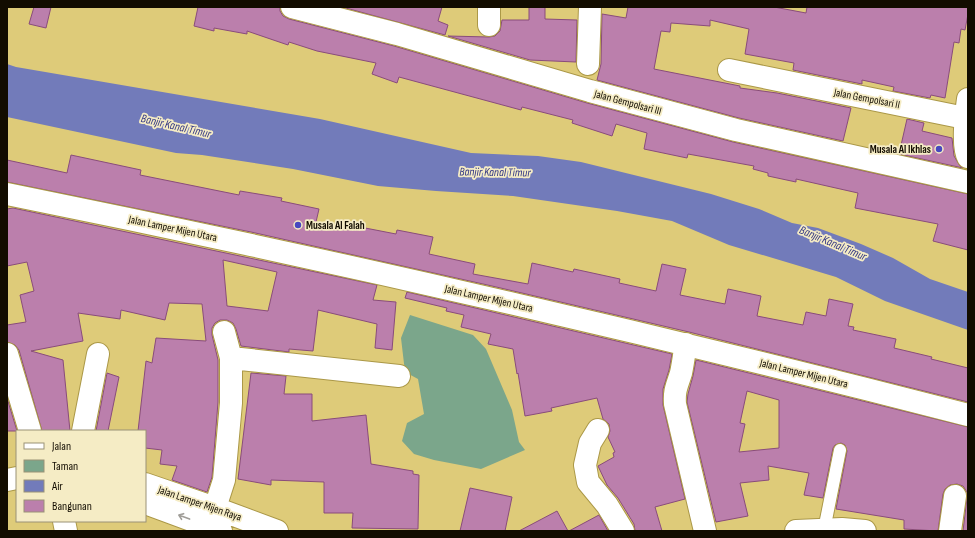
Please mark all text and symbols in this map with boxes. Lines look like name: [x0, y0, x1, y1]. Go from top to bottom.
street label: Jalan Gempolsari II: [832, 86, 901, 111]
street label: Jalan Gempolsari III: [592, 87, 663, 118]
water label: Banjir Kanal Timur: [139, 111, 213, 142]
place label: Musala Al Ikhlas: [870, 143, 931, 156]
marker: Musala Al Ikhlas: [934, 144, 944, 154]
water label: Banjir Kanal Timur: [459, 164, 531, 181]
street label: Jalan Lamper Mijen Utara: [126, 213, 218, 244]
place label: Musala Al Falah: [306, 219, 365, 232]
marker: Musala Al Falah: [293, 220, 303, 230]
water label: Banjir Kanal Timur: [797, 223, 869, 265]
street label: Jalan Lamper Mijen Utara: [443, 282, 534, 315]
street label: Jalan Lamper Mijen Utara: [758, 356, 849, 391]
legend: [16, 430, 146, 522]
text: Jalan: [51, 439, 71, 454]
text: Taman: [52, 459, 78, 474]
text: Air: [51, 479, 63, 494]
street label: Jalan Lamper Mijen Raya: [155, 483, 243, 524]
text: Bangunan: [52, 499, 92, 514]
one-way arrow: [179, 513, 191, 521]

